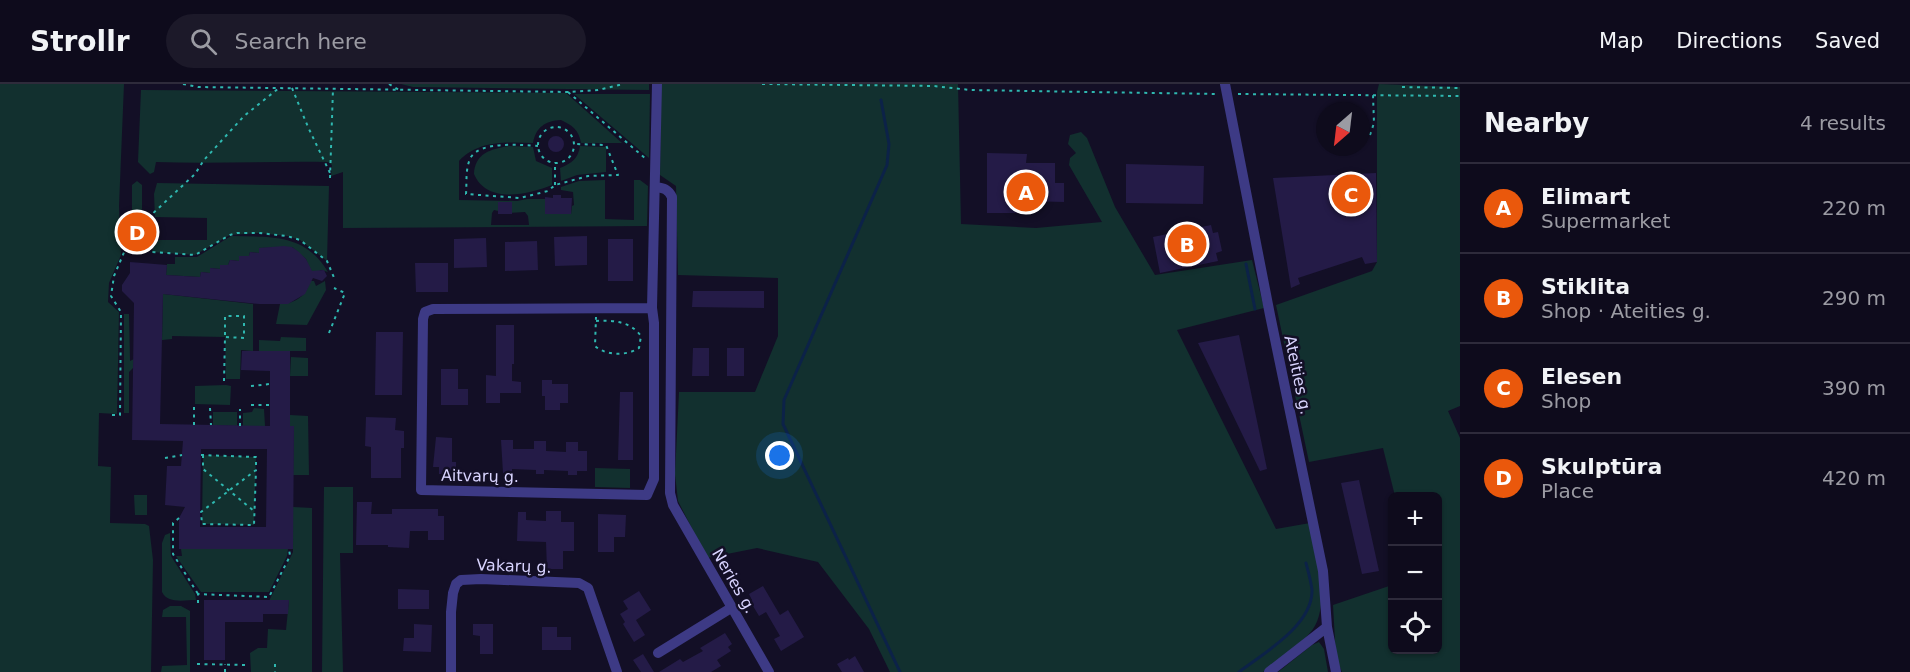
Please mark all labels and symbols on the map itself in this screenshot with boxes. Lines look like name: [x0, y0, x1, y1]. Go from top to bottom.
north arrow: [1316, 102, 1370, 156]
pin: A: [1006, 170, 1046, 214]
pin: C: [1332, 172, 1370, 216]
pin: D: [118, 210, 156, 254]
pin: B: [1168, 222, 1206, 266]
street label: Ateities g.: [1280, 334, 1316, 416]
your location: [765, 441, 794, 470]
street label: Aitvarų g.: [441, 466, 519, 486]
street label: Neries g.: [708, 545, 760, 617]
street label: Vakarų g.: [476, 555, 552, 577]

